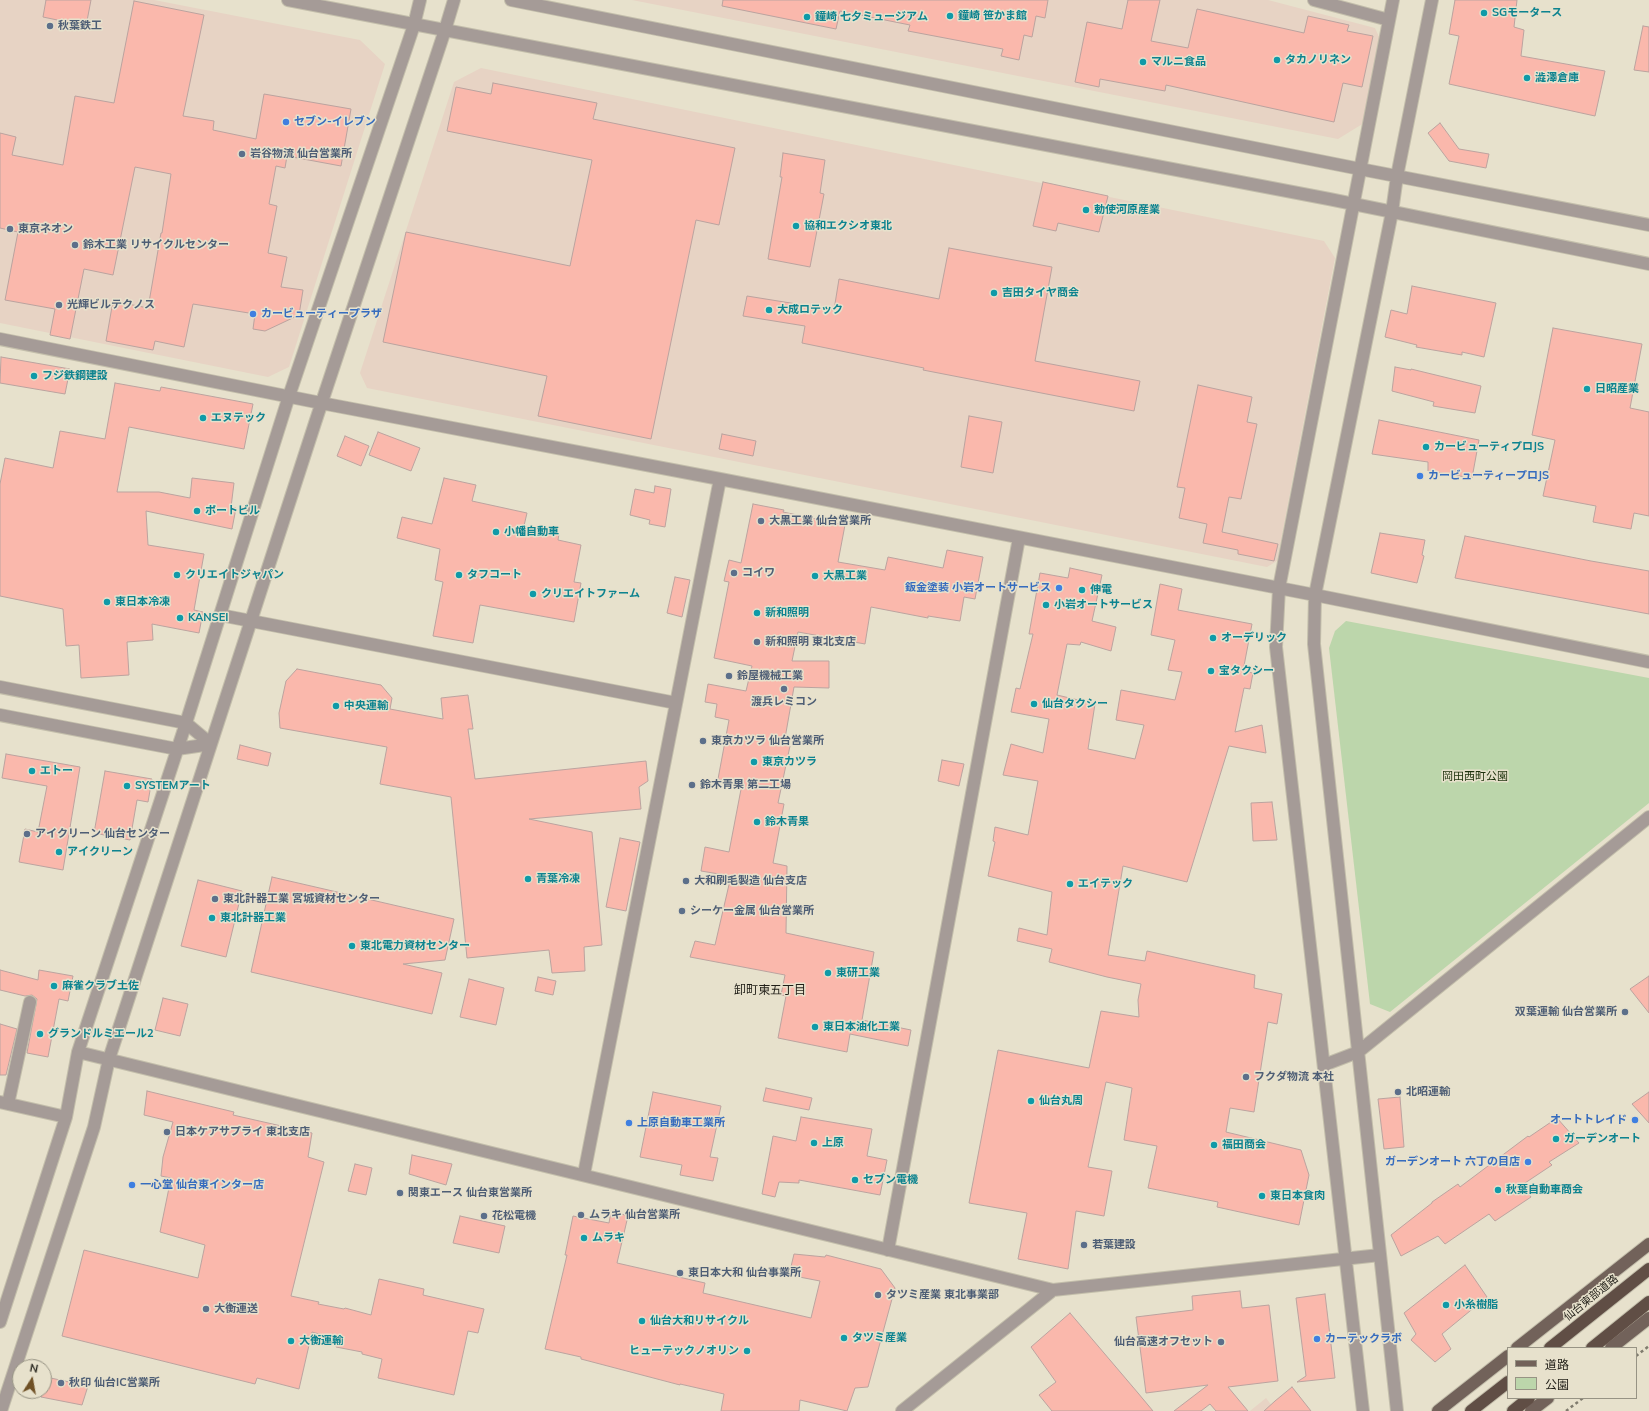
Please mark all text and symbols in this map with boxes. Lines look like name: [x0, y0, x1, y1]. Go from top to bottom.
place label: SGモータース: [1492, 6, 1562, 20]
marker: SGモータース: [1479, 8, 1489, 18]
place label: 鐘崎 笹かま館: [958, 9, 1027, 23]
place label: 鐘崎 七夕ミュージアム: [815, 10, 928, 24]
marker: 鐘崎 笹かま館: [945, 11, 955, 21]
marker: 鐘崎 七夕ミュージアム: [802, 12, 812, 22]
place label: 秋葉鉄工: [58, 19, 102, 33]
marker: 秋葉鉄工: [45, 21, 55, 31]
place label: タカノリネン: [1285, 53, 1351, 67]
place label: マルニ食品: [1151, 55, 1206, 69]
marker: タカノリネン: [1272, 55, 1282, 65]
marker: マルニ食品: [1138, 57, 1148, 67]
place label: 澁澤倉庫: [1535, 71, 1579, 85]
marker: 澁澤倉庫: [1522, 73, 1532, 83]
place label: セブン-イレブン: [294, 115, 376, 129]
marker: セブン-イレブン: [281, 117, 291, 127]
place label: 岩谷物流 仙台営業所: [250, 147, 352, 161]
marker: 岩谷物流 仙台営業所: [237, 149, 247, 159]
place label: 勅使河原産業: [1094, 203, 1160, 217]
marker: 勅使河原産業: [1081, 205, 1091, 215]
place label: 協和エクシオ東北: [804, 219, 892, 233]
marker: 協和エクシオ東北: [791, 221, 801, 231]
place label: 東京ネオン: [18, 222, 73, 236]
marker: 東京ネオン: [5, 224, 15, 234]
place label: 鈴木工業 リサイクルセンター: [83, 238, 229, 252]
marker: 鈴木工業 リサイクルセンター: [70, 240, 80, 250]
place label: 吉田タイヤ商会: [1002, 286, 1079, 300]
marker: 吉田タイヤ商会: [989, 288, 999, 298]
place label: 光輝ビルテクノス: [67, 298, 155, 312]
marker: 光輝ビルテクノス: [54, 300, 64, 310]
place label: 大成ロテック: [777, 303, 843, 317]
marker: 大成ロテック: [764, 305, 774, 315]
place label: カービューティープラザ: [261, 307, 382, 321]
marker: カービューティープラザ: [248, 309, 258, 319]
place label: フジ鉄鋼建設: [42, 369, 108, 383]
marker: フジ鉄鋼建設: [29, 371, 39, 381]
place label: 日昭産業: [1595, 382, 1639, 396]
marker: 日昭産業: [1582, 384, 1592, 394]
place label: エヌテック: [211, 411, 266, 425]
marker: エヌテック: [198, 413, 208, 423]
place label: カービューティプロJS: [1434, 440, 1544, 454]
marker: カービューティプロJS: [1421, 442, 1431, 452]
place label: カービューティープロJS: [1428, 469, 1549, 483]
marker: カービューティープロJS: [1415, 471, 1425, 481]
place label: ポートビル: [205, 504, 260, 518]
marker: ポートビル: [192, 506, 202, 516]
place label: 大黒工業 仙台営業所: [769, 514, 871, 528]
marker: 大黒工業 仙台営業所: [756, 516, 766, 526]
place label: 小幡自動車: [504, 525, 559, 539]
marker: 小幡自動車: [491, 527, 501, 537]
place label: コイワ: [742, 566, 775, 580]
place label: クリエイトジャパン: [185, 568, 284, 582]
place label: タフコート: [467, 568, 522, 582]
marker: コイワ: [729, 568, 739, 578]
place label: 大黒工業: [823, 569, 867, 583]
marker: クリエイトジャパン: [172, 570, 182, 580]
marker: タフコート: [454, 570, 464, 580]
marker: 大黒工業: [810, 571, 820, 581]
place label: 鈑金塗装 小岩オートサービス: [905, 581, 1051, 595]
marker: 鈑金塗装 小岩オートサービス: [1054, 583, 1064, 593]
place label: 伸電: [1090, 583, 1112, 597]
marker: 伸電: [1077, 585, 1087, 595]
place label: クリエイトファーム: [541, 587, 640, 601]
marker: クリエイトファーム: [528, 589, 538, 599]
place label: 東日本冷凍: [115, 595, 170, 609]
marker: 東日本冷凍: [102, 597, 112, 607]
place label: 小岩オートサービス: [1054, 598, 1153, 612]
marker: 小岩オートサービス: [1041, 600, 1051, 610]
place label: 新和照明: [765, 606, 809, 620]
marker: 新和照明: [752, 608, 762, 618]
place label: KANSEI: [188, 611, 228, 625]
marker: KANSEI: [175, 613, 185, 623]
place label: オーデリック: [1221, 631, 1287, 645]
marker: オーデリック: [1208, 633, 1218, 643]
place label: 新和照明 東北支店: [765, 635, 856, 649]
marker: 新和照明 東北支店: [752, 637, 762, 647]
place label: 宝タクシー: [1219, 664, 1274, 678]
marker: 宝タクシー: [1206, 666, 1216, 676]
place label: 鈴屋機械工業: [737, 669, 803, 683]
marker: 鈴屋機械工業: [724, 671, 734, 681]
marker: 渡兵レミコン: [779, 684, 789, 694]
place label: 渡兵レミコン: [751, 695, 817, 709]
place label: 仙台タクシー: [1042, 697, 1108, 711]
place label: 中央運輸: [344, 699, 388, 713]
marker: 仙台タクシー: [1029, 699, 1039, 709]
marker: 中央運輸: [331, 701, 341, 711]
place label: 東京カツラ 仙台営業所: [711, 734, 824, 748]
marker: 東京カツラ 仙台営業所: [698, 736, 708, 746]
place label: 東京カツラ: [762, 755, 817, 769]
marker: 東京カツラ: [749, 757, 759, 767]
place label: エトー: [40, 764, 73, 778]
marker: エトー: [27, 766, 37, 776]
park label: 岡田西町公園: [1442, 770, 1508, 784]
place label: 鈴木青果 第二工場: [700, 778, 791, 792]
place label: SYSTEMアート: [135, 779, 211, 793]
marker: 鈴木青果 第二工場: [687, 780, 697, 790]
marker: SYSTEMアート: [122, 781, 132, 791]
place label: 鈴木青果: [765, 815, 809, 829]
marker: 鈴木青果: [752, 817, 762, 827]
place label: アイクリーン 仙台センター: [35, 827, 170, 841]
marker: アイクリーン 仙台センター: [22, 829, 32, 839]
place label: アイクリーン: [67, 845, 133, 859]
marker: アイクリーン: [54, 847, 64, 857]
place label: 青葉冷凍: [536, 872, 580, 886]
marker: 青葉冷凍: [523, 874, 533, 884]
place label: 大和刷毛製造 仙台支店: [694, 874, 807, 888]
marker: 大和刷毛製造 仙台支店: [681, 876, 691, 886]
place label: エイテック: [1078, 877, 1133, 891]
marker: エイテック: [1065, 879, 1075, 889]
place label: 東北計器工業 宮城資材センター: [223, 892, 380, 906]
marker: 東北計器工業 宮城資材センター: [210, 894, 220, 904]
place label: シーケー金属 仙台営業所: [690, 904, 814, 918]
marker: シーケー金属 仙台営業所: [677, 906, 687, 916]
place label: 東北計器工業: [220, 911, 286, 925]
marker: 東北計器工業: [207, 913, 217, 923]
place label: 東北電力資材センター: [360, 939, 470, 953]
marker: 東北電力資材センター: [347, 941, 357, 951]
place label: 東研工業: [836, 966, 880, 980]
marker: 東研工業: [823, 968, 833, 978]
place label: 麻雀クラブ土佐: [62, 979, 139, 993]
marker: 麻雀クラブ土佐: [49, 981, 59, 991]
district label: 卸町東五丁目: [734, 983, 806, 997]
place label: 双葉運輸 仙台営業所: [1515, 1005, 1617, 1019]
marker: 双葉運輸 仙台営業所: [1620, 1007, 1630, 1017]
place label: 東日本油化工業: [823, 1020, 900, 1034]
marker: 東日本油化工業: [810, 1022, 820, 1032]
place label: グランドルミエール2: [48, 1027, 154, 1041]
marker: グランドルミエール2: [35, 1029, 45, 1039]
place label: フクダ物流 本社: [1254, 1070, 1334, 1084]
marker: フクダ物流 本社: [1241, 1072, 1251, 1082]
place label: 北昭運輸: [1406, 1085, 1450, 1099]
marker: 北昭運輸: [1393, 1087, 1403, 1097]
place label: 仙台丸周: [1039, 1094, 1083, 1108]
marker: 仙台丸周: [1026, 1096, 1036, 1106]
place label: オートトレイド: [1550, 1113, 1627, 1127]
marker: オートトレイド: [1630, 1115, 1640, 1125]
place label: 上原自動車工業所: [637, 1116, 725, 1130]
marker: 上原自動車工業所: [624, 1118, 634, 1128]
place label: 日本ケアサプライ 東北支店: [175, 1125, 310, 1139]
marker: 日本ケアサプライ 東北支店: [162, 1127, 172, 1137]
place label: ガーデンオート: [1564, 1132, 1641, 1146]
marker: ガーデンオート: [1551, 1134, 1561, 1144]
place label: 上原: [822, 1136, 844, 1150]
marker: 上原: [809, 1138, 819, 1148]
place label: 福田商会: [1222, 1138, 1266, 1152]
marker: 福田商会: [1209, 1140, 1219, 1150]
place label: ガーデンオート 六丁の目店: [1385, 1155, 1520, 1169]
marker: ガーデンオート 六丁の目店: [1523, 1157, 1533, 1167]
place label: セブン電機: [863, 1173, 918, 1187]
marker: セブン電機: [850, 1175, 860, 1185]
place label: 一心堂 仙台東インター店: [140, 1178, 264, 1192]
marker: 一心堂 仙台東インター店: [127, 1180, 137, 1190]
place label: 秋葉自動車商会: [1506, 1183, 1583, 1197]
marker: 秋葉自動車商会: [1493, 1185, 1503, 1195]
place label: 関東エース 仙台東営業所: [408, 1186, 532, 1200]
marker: 関東エース 仙台東営業所: [395, 1188, 405, 1198]
place label: 東日本食肉: [1270, 1189, 1325, 1203]
marker: 東日本食肉: [1257, 1191, 1267, 1201]
place label: ムラキ 仙台営業所: [589, 1208, 680, 1222]
place label: 花松電機: [492, 1209, 536, 1223]
marker: ムラキ 仙台営業所: [576, 1210, 586, 1220]
marker: 花松電機: [479, 1211, 489, 1221]
place label: ムラキ: [592, 1231, 625, 1245]
marker: ムラキ: [579, 1233, 589, 1243]
place label: 若葉建設: [1092, 1238, 1136, 1252]
marker: 若葉建設: [1079, 1240, 1089, 1250]
place label: 東日本大和 仙台事業所: [688, 1266, 801, 1280]
marker: 東日本大和 仙台事業所: [675, 1268, 685, 1278]
street label: 仙台東部道路: [1561, 1272, 1621, 1324]
place label: タツミ産業 東北事業部: [886, 1288, 999, 1302]
marker: タツミ産業 東北事業部: [873, 1290, 883, 1300]
place label: 小糸樹脂: [1454, 1298, 1498, 1312]
marker: 小糸樹脂: [1441, 1300, 1451, 1310]
place label: 大衡運送: [214, 1302, 258, 1316]
marker: 大衡運送: [201, 1304, 211, 1314]
place label: 仙台大和リサイクル: [650, 1314, 749, 1328]
marker: 仙台大和リサイクル: [637, 1316, 647, 1326]
place label: タツミ産業: [852, 1331, 907, 1345]
place label: カーテックラボ: [1325, 1332, 1402, 1346]
marker: タツミ産業: [839, 1333, 849, 1343]
place label: 大衡運輸: [299, 1334, 343, 1348]
marker: カーテックラボ: [1312, 1334, 1322, 1344]
place label: 仙台高速オフセット: [1114, 1335, 1213, 1349]
marker: 大衡運輸: [286, 1336, 296, 1346]
marker: 仙台高速オフセット: [1216, 1337, 1226, 1347]
place label: ヒューテックノオリン: [629, 1344, 739, 1358]
marker: ヒューテックノオリン: [742, 1346, 752, 1356]
legend: [1507, 1347, 1637, 1399]
text: 道路: [1545, 1357, 1569, 1372]
north arrow: [12, 1359, 52, 1399]
text: N: [29, 1361, 40, 1376]
place label: 秋印 仙台IC営業所: [69, 1376, 160, 1390]
text: 公園: [1545, 1377, 1569, 1392]
marker: 秋印 仙台IC営業所: [56, 1378, 66, 1388]

